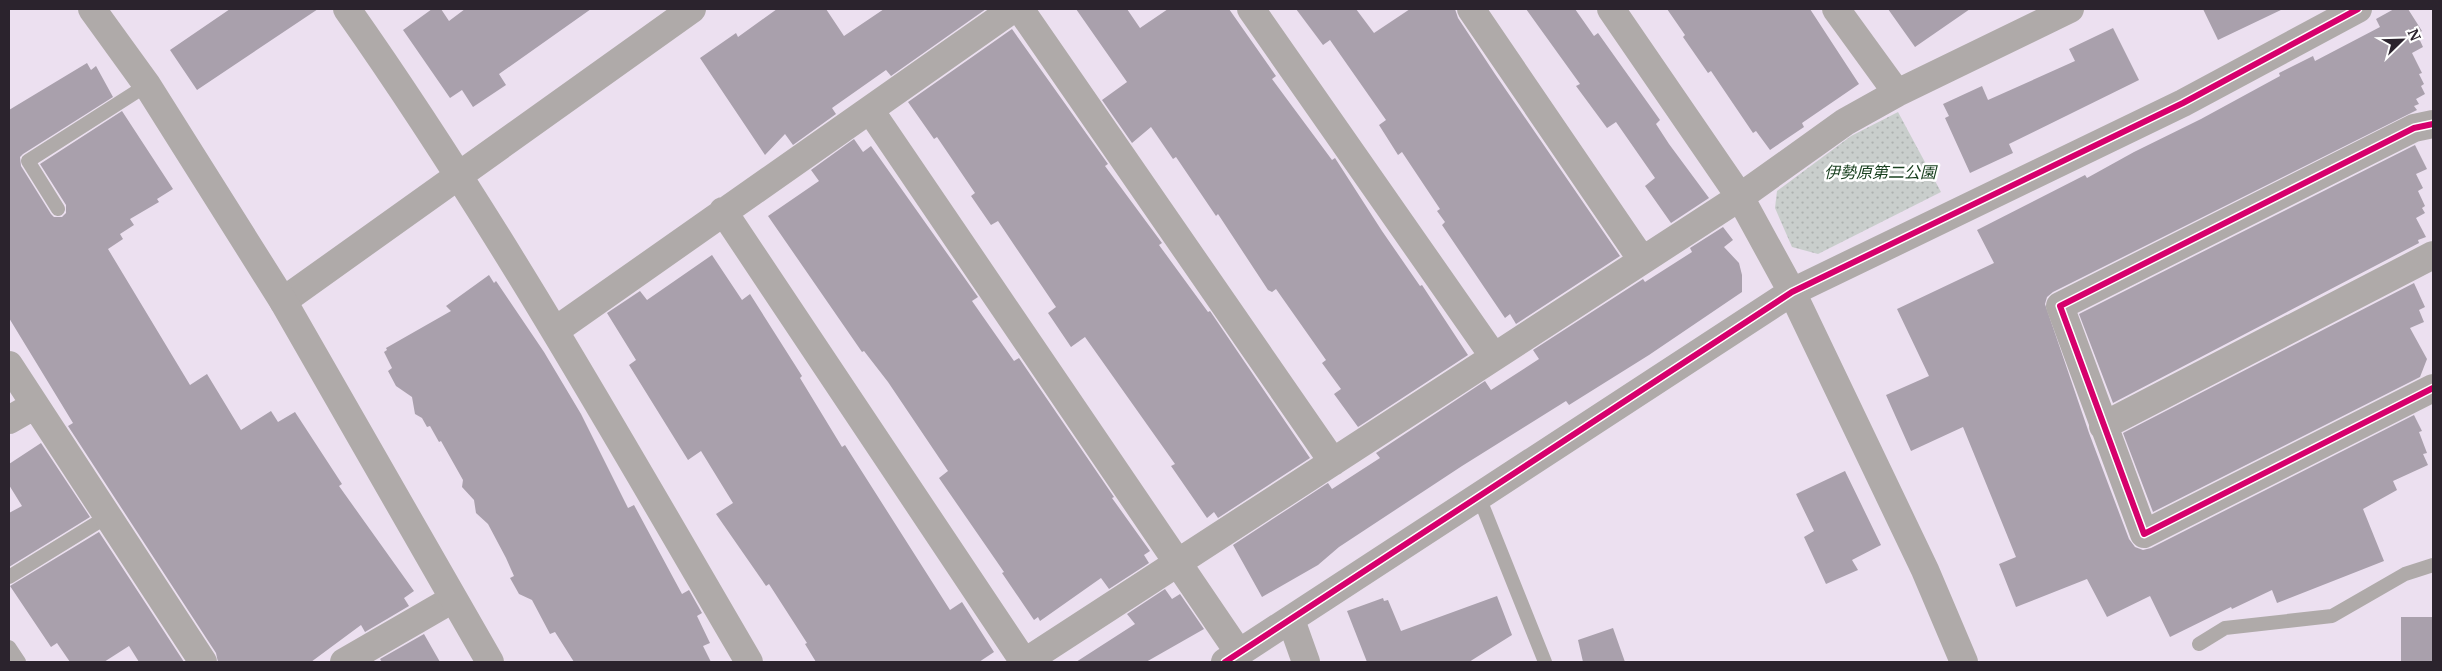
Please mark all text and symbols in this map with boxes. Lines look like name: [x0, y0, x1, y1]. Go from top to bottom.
north arrow: [2377, 15, 2427, 65]
text: N: [2404, 26, 2424, 44]
park label: 伊勢原第二公園: [1824, 162, 1938, 182]

